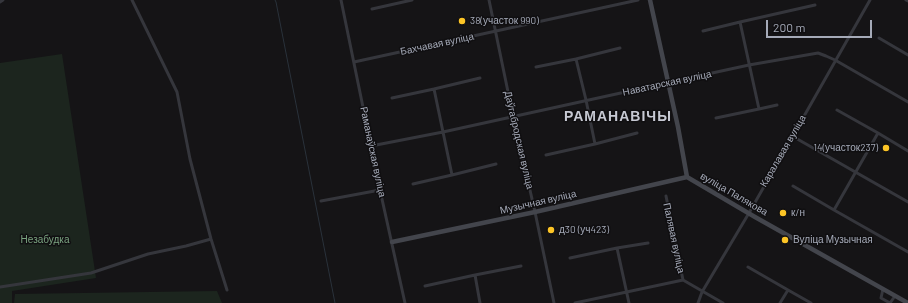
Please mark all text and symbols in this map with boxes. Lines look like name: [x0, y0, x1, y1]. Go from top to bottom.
scale bar: [768, 12, 874, 38]
place label: 38(участок 990): [470, 15, 539, 27]
marker: 38(участок 990): [457, 16, 467, 26]
text: 200 m: [773, 20, 805, 34]
street label: Бахчавая вуліца: [399, 30, 475, 58]
street label: Наватарская вуліца: [621, 68, 713, 98]
street label: Даўгабродская вуліца: [502, 90, 536, 190]
street label: Раманаўская вуліца: [358, 106, 388, 198]
district label: РАМАНАВІЧЫ: [564, 108, 672, 124]
street label: Каралавая вуліца: [757, 113, 809, 189]
place label: 14(участок237): [813, 142, 878, 154]
marker: 14(участок237): [881, 143, 891, 153]
street label: вуліца Палякова: [698, 170, 770, 218]
street label: Музычная вуліца: [499, 187, 577, 217]
street label: Палявая вуліца: [661, 202, 687, 274]
place label: к/н: [791, 207, 805, 219]
marker: к/н: [778, 208, 788, 218]
place label: д30 (уч423): [559, 224, 609, 236]
marker: д30 (уч423): [546, 225, 556, 235]
park label: Незабудка: [21, 234, 69, 246]
place label: Вуліца Музычная: [793, 234, 873, 246]
marker: Вуліца Музычная: [780, 235, 790, 245]

